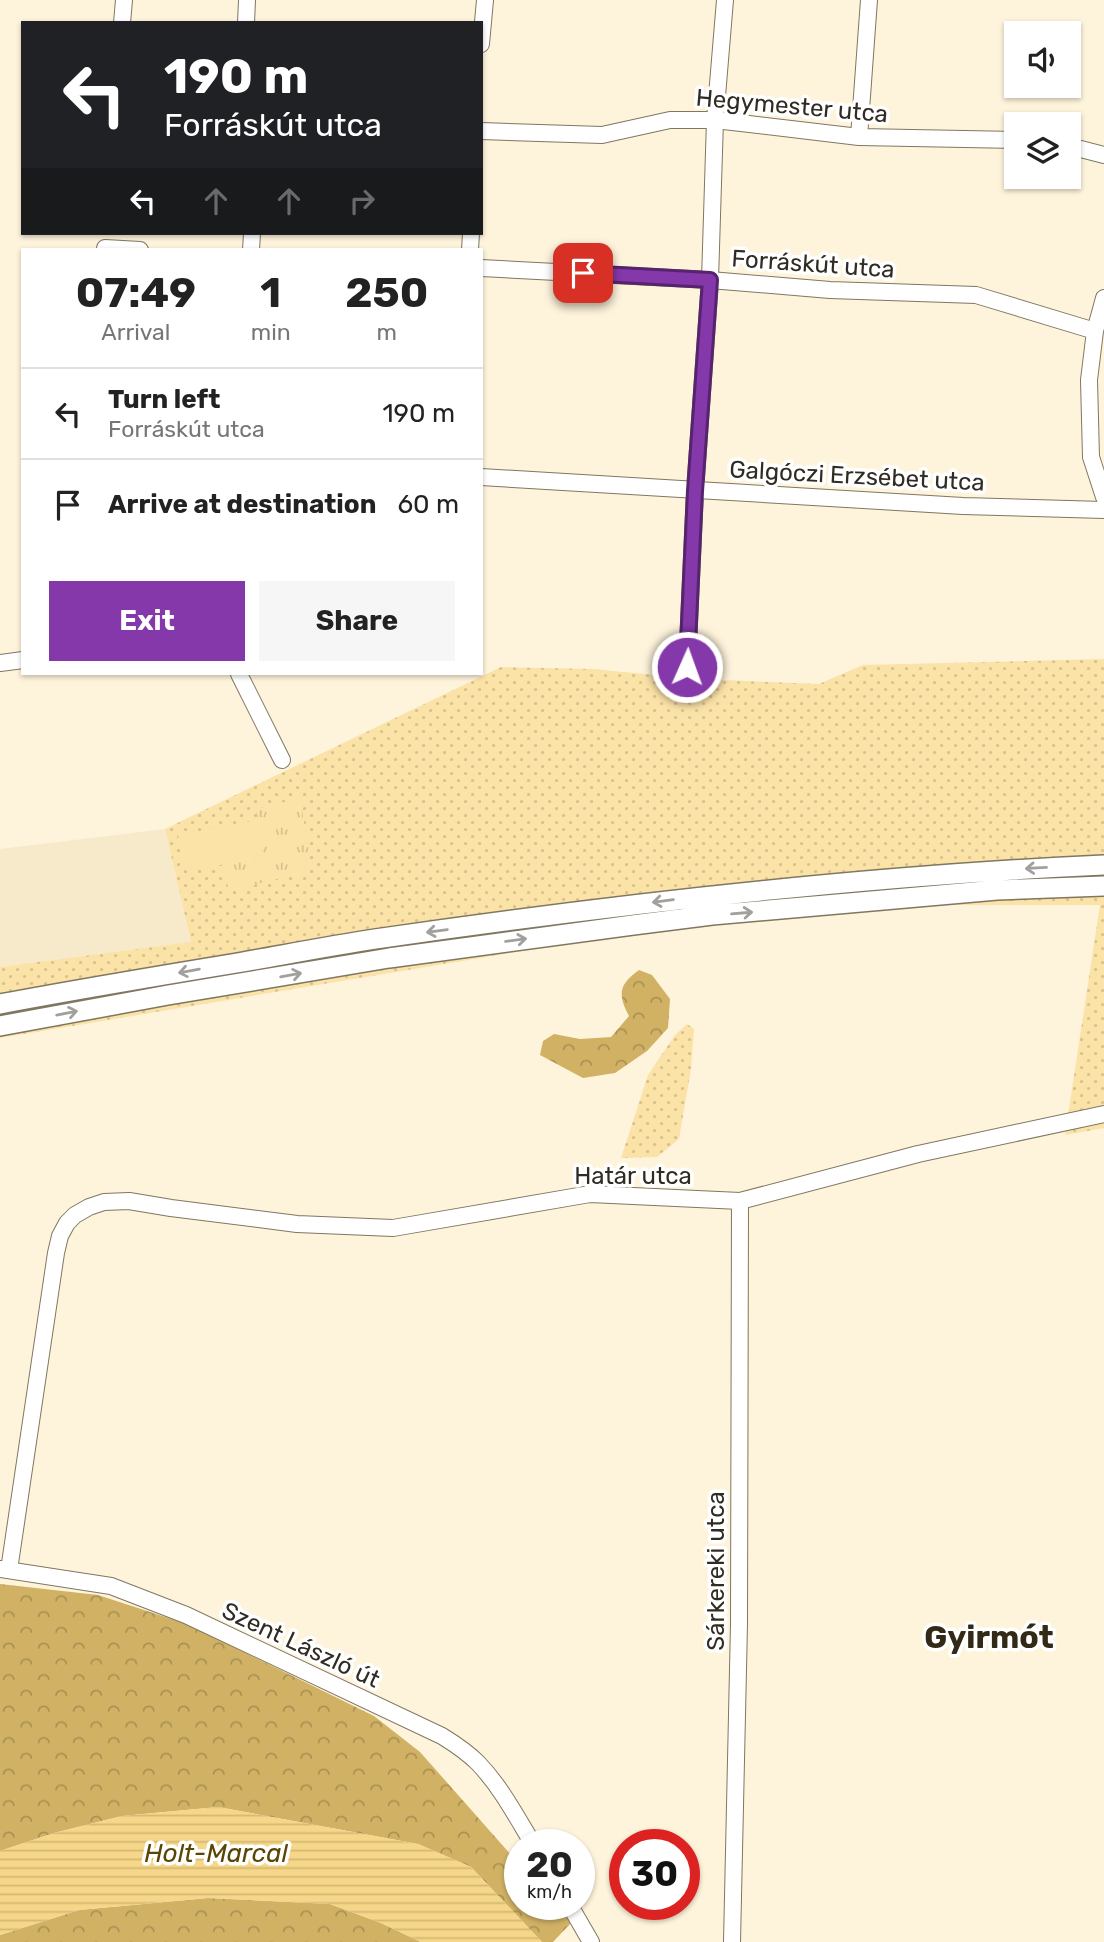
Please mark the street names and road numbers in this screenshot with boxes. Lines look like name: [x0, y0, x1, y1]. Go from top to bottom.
street label: Hegymester utca: [695, 84, 889, 128]
street label: Forráskút utca: [730, 244, 896, 284]
street label: Galgóczi Erzsébet utca: [729, 455, 985, 497]
street label: Határ utca: [574, 1162, 692, 1190]
street label: Sárkereki utca: [702, 1491, 730, 1651]
street label: Szent László út: [218, 1596, 384, 1694]

